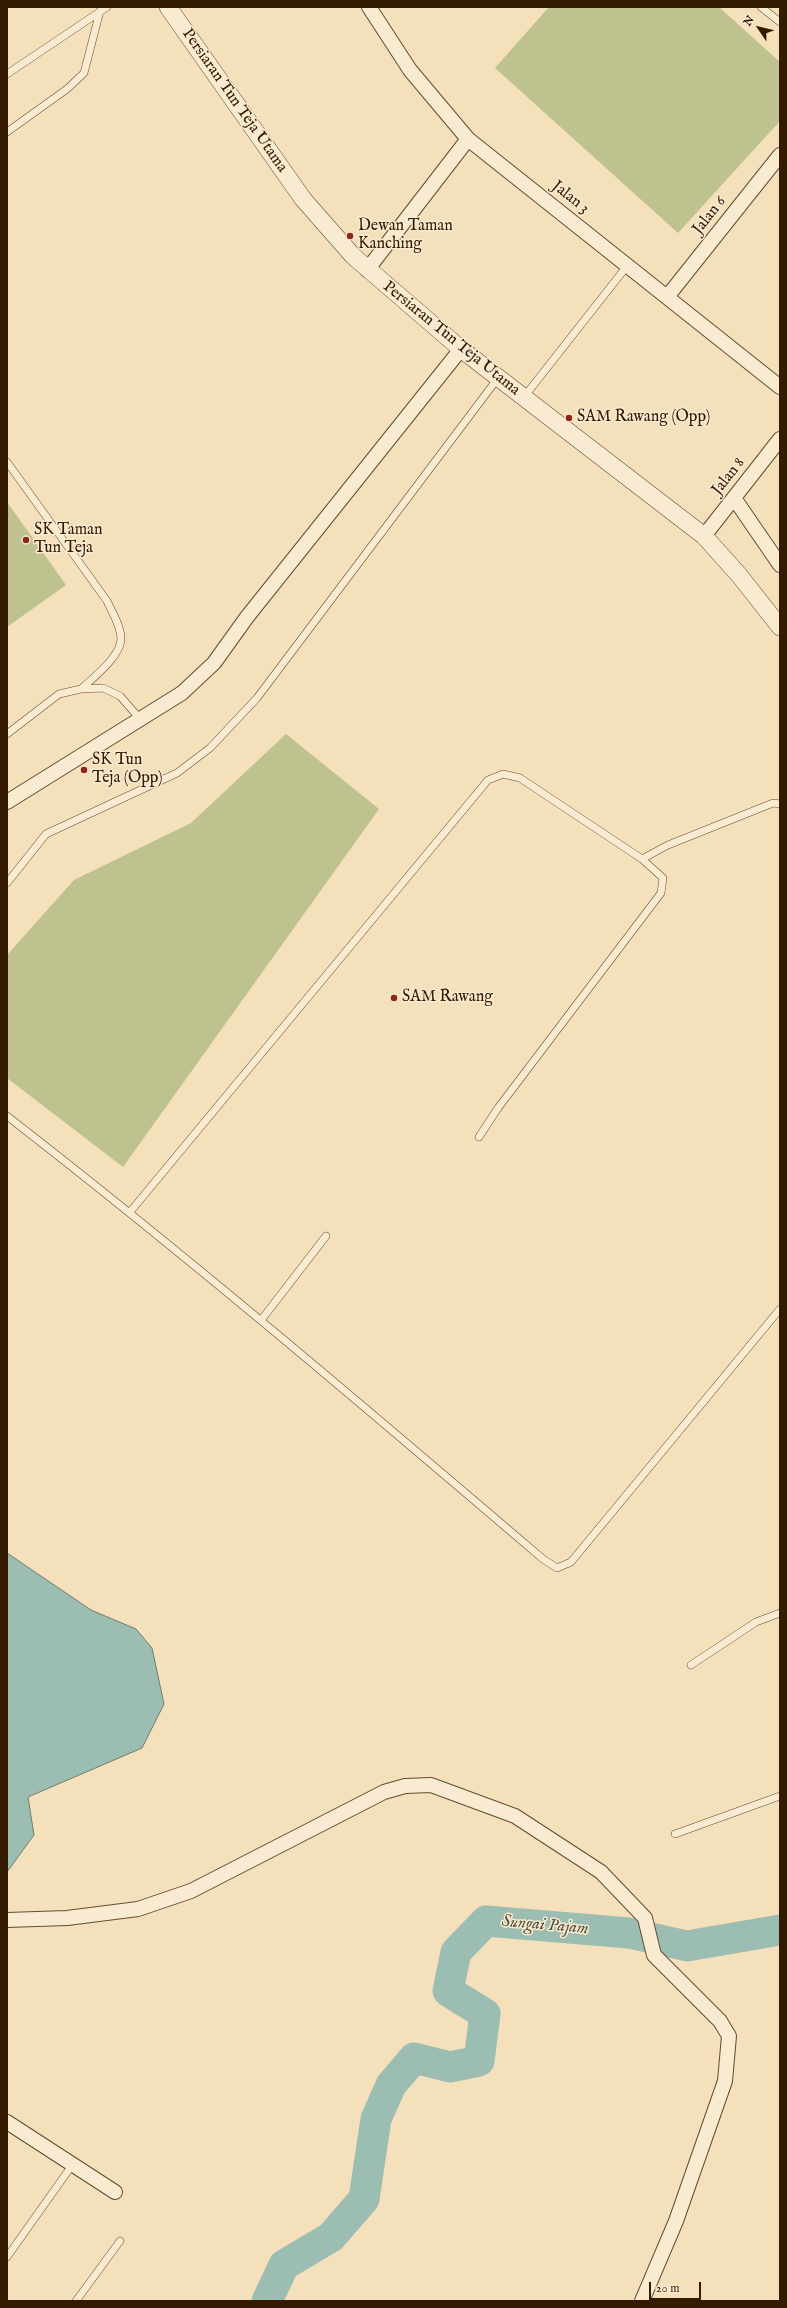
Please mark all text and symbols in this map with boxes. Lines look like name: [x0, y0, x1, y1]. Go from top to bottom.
north arrow: [739, 8, 779, 48]
text: N: [741, 13, 758, 29]
street label: Persiaran Tun Teja Utama: [177, 25, 291, 177]
street label: Jalan 3: [547, 177, 593, 219]
street label: Jalan 6: [689, 193, 731, 239]
place label: Dewan Taman Kanching: [358, 217, 453, 255]
marker: Dewan Taman Kanching: [345, 231, 355, 241]
street label: Persiaran Tun Teja Utama: [378, 278, 524, 400]
place label: SAM Rawang (Opp): [577, 408, 710, 428]
marker: SAM Rawang (Opp): [564, 413, 574, 423]
street label: Jalan 8: [708, 454, 750, 500]
place label: SK Taman Tun Teja: [34, 521, 102, 559]
marker: SK Taman Tun Teja: [21, 535, 31, 545]
place label: SK Tun Teja (Opp): [92, 751, 163, 789]
marker: SK Tun Teja (Opp): [79, 765, 89, 775]
place label: SAM Rawang: [402, 988, 493, 1008]
marker: SAM Rawang: [389, 993, 399, 1003]
water label: Sungai Pajam: [501, 1912, 589, 1940]
scale bar: [651, 2274, 703, 2300]
text: 20 m: [656, 2281, 679, 2296]

